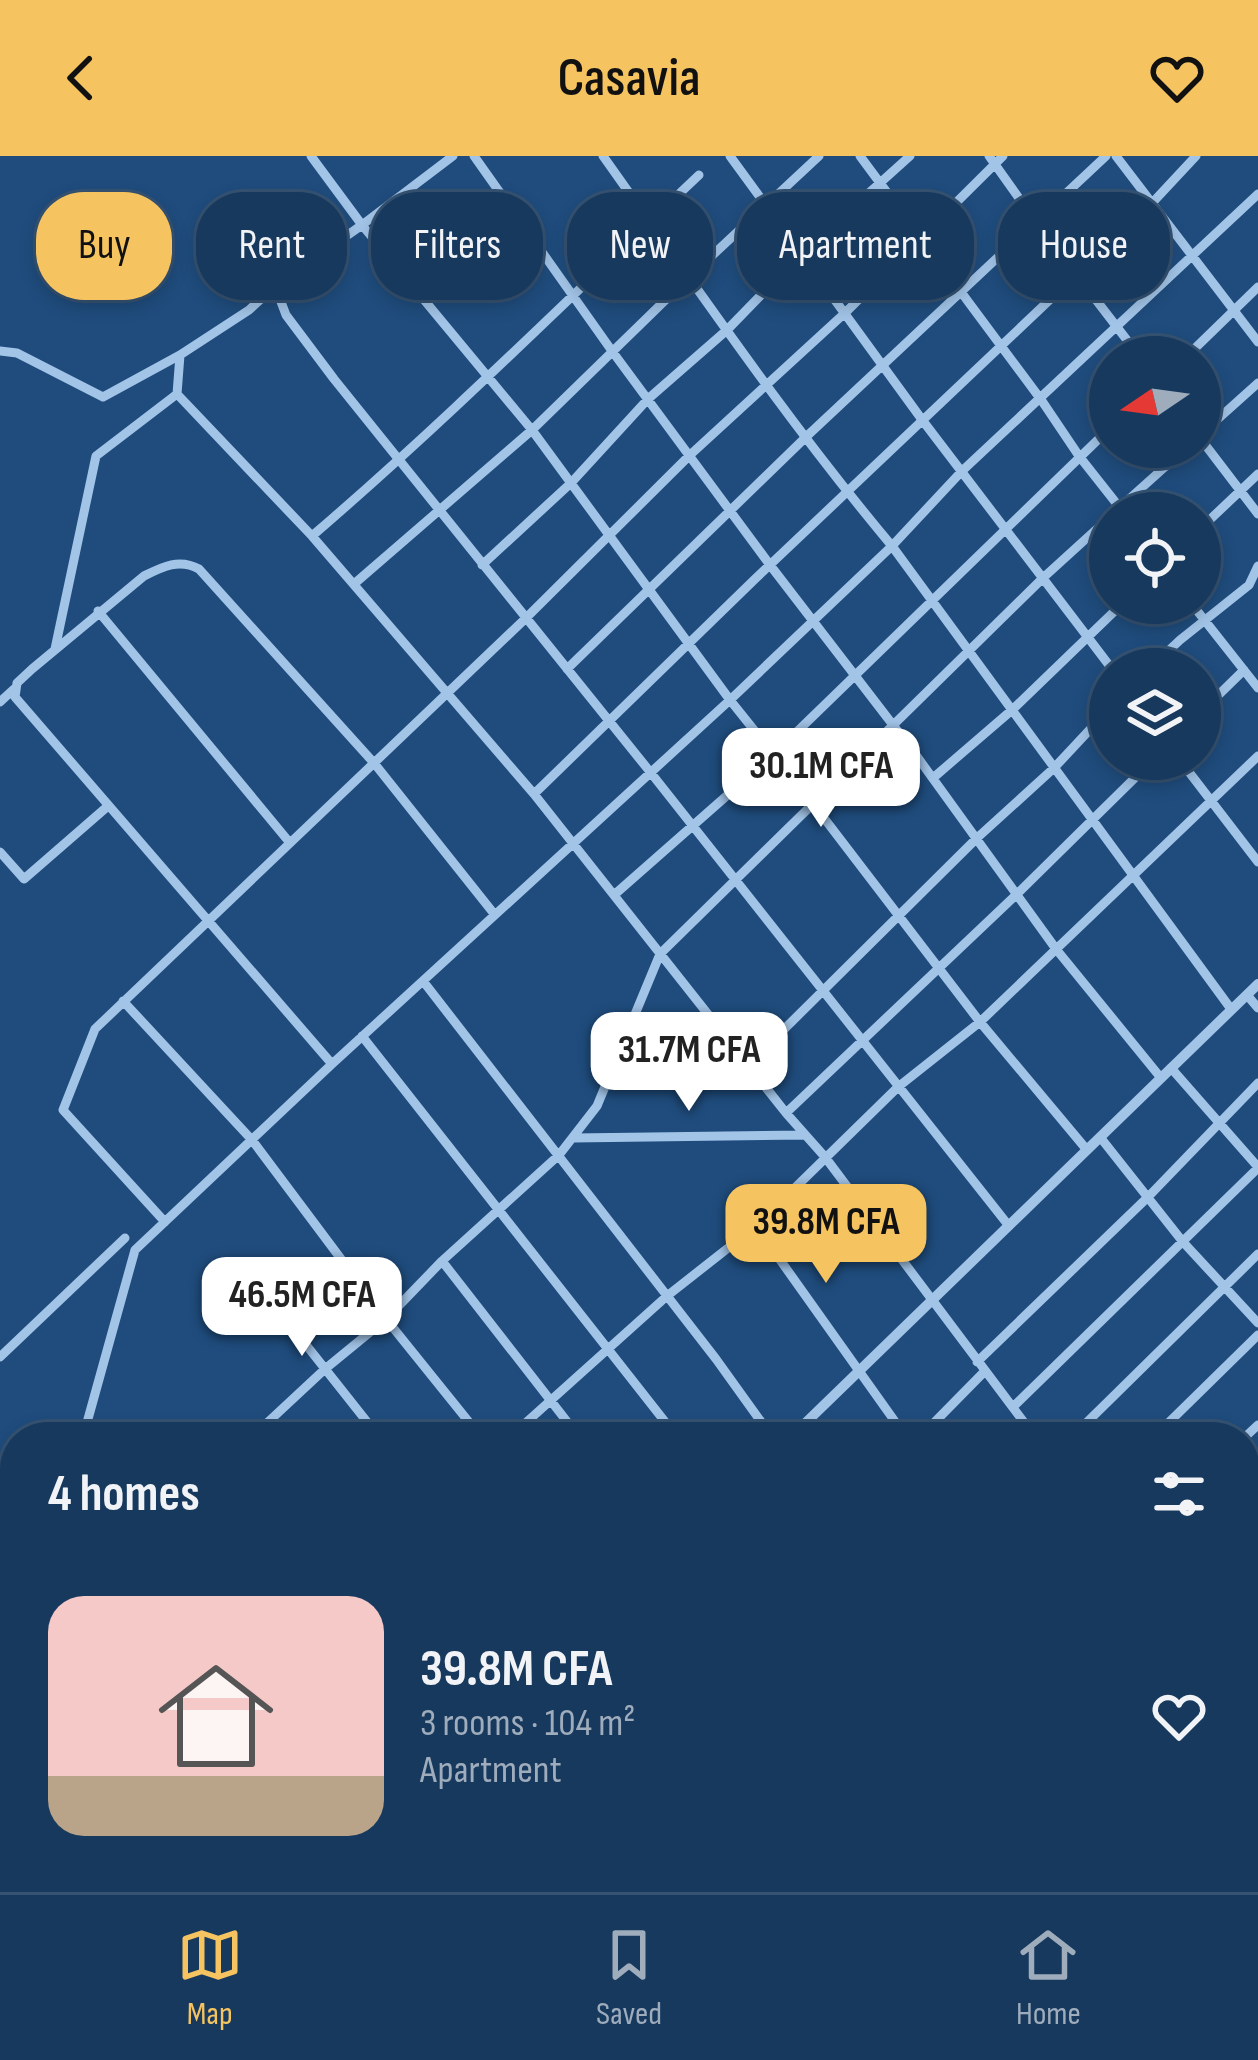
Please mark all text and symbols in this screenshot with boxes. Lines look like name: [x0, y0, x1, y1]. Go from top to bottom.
icon: back: [48, 45, 114, 111]
icon: heart: [1144, 45, 1210, 111]
text: Casavia: [557, 46, 701, 111]
chip: Buy: [36, 192, 172, 300]
chip: Rent: [196, 192, 347, 300]
chip: Filters: [371, 192, 543, 300]
chip: New: [567, 192, 713, 300]
chip: Apartment: [737, 192, 974, 300]
chip: House: [998, 192, 1170, 300]
north arrow: [1089, 336, 1221, 468]
map controls: [1089, 336, 1221, 780]
button: locate: [1089, 492, 1221, 624]
button: layers: [1089, 648, 1221, 780]
pin: 30.1M CFA: [684, 728, 958, 830]
text: 30.1M CFA: [749, 743, 893, 790]
pin: 31.7M CFA: [552, 1012, 826, 1114]
text: 31.7M CFA: [618, 1027, 760, 1074]
pin: 39.8M CFA: [689, 1184, 963, 1286]
text: 39.8M CFA: [752, 1199, 900, 1246]
pin: 46.5M CFA: [165, 1257, 439, 1359]
text: 46.5M CFA: [229, 1272, 375, 1319]
icon: filters: [1146, 1461, 1212, 1527]
text: 4 homes: [48, 1464, 200, 1525]
text: 39.8M CFA: [420, 1639, 612, 1700]
icon: home: [144, 1644, 288, 1788]
icon: heart: [1146, 1683, 1212, 1749]
text: 3 rooms · 104 m²: [420, 1700, 635, 1747]
text: Apartment: [420, 1747, 562, 1794]
tab: Map: [177, 1922, 243, 2034]
tab: Saved: [596, 1922, 662, 2034]
tab: Home: [1015, 1922, 1081, 2034]

